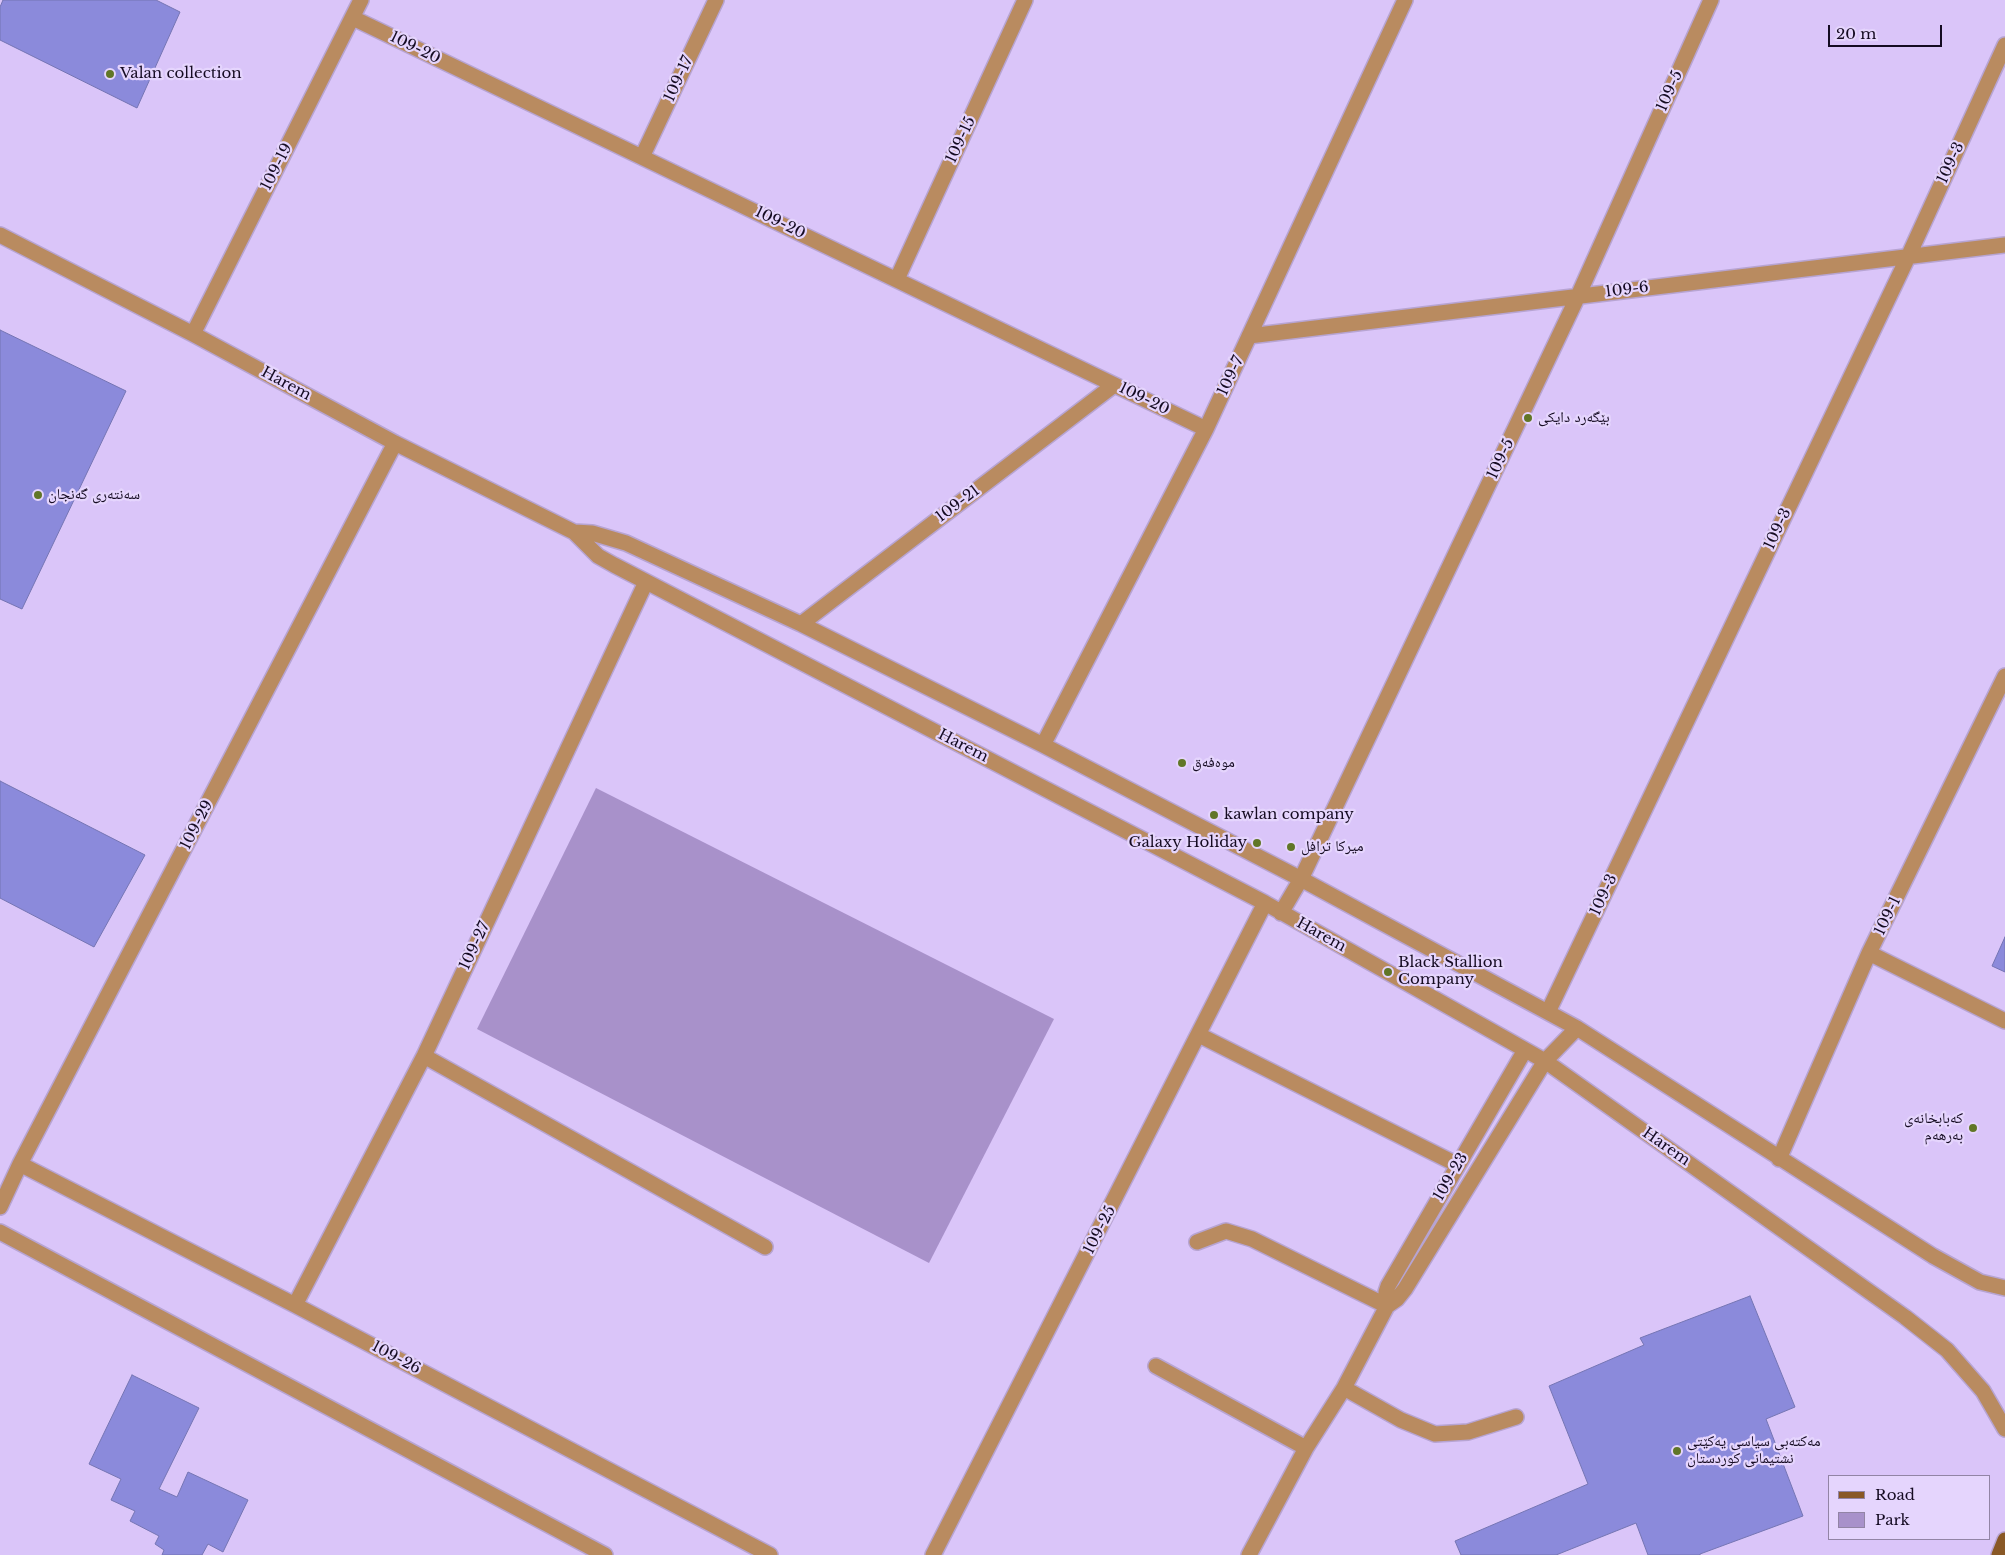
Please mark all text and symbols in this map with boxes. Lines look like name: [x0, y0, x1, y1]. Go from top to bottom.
scale bar: [1830, 15, 1944, 47]
text: 20 m: [1836, 24, 1876, 43]
street label: 109-20: [387, 28, 443, 68]
street label: 109-17: [661, 53, 697, 105]
place label: Valan collection: [120, 65, 242, 83]
marker: Valan collection: [104, 68, 116, 80]
street label: 109-5: [1653, 68, 1687, 114]
street label: 109-15: [942, 114, 980, 166]
street label: 109-19: [258, 140, 296, 194]
street label: 109-3: [1934, 140, 1968, 186]
street label: 109-20: [752, 203, 808, 243]
street label: 109-6: [1604, 278, 1650, 302]
street label: 109-7: [1214, 353, 1248, 399]
street label: Harem: [258, 363, 314, 405]
street label: 109-20: [1116, 379, 1172, 419]
place label: بێگەرد دایکی: [1538, 409, 1610, 427]
marker: بێگەرد دایکی: [1522, 412, 1534, 424]
street label: 109-5: [1484, 436, 1518, 482]
street label: 109-21: [933, 482, 983, 526]
place label: سەنتەری گەنجان: [48, 486, 140, 504]
marker: سەنتەری گەنجان: [32, 489, 44, 501]
street label: 109-3: [1761, 506, 1795, 552]
street label: Harem: [935, 726, 991, 766]
place label: موەفەق: [1192, 754, 1235, 772]
marker: موەفەق: [1176, 757, 1188, 769]
street label: 109-29: [177, 797, 217, 853]
place label: kawlan company: [1224, 806, 1354, 824]
marker: kawlan company: [1208, 809, 1220, 821]
place label: Galaxy Holiday: [1128, 834, 1247, 852]
marker: Galaxy Holiday: [1251, 837, 1263, 849]
place label: ميركا ترافل: [1301, 838, 1364, 856]
marker: ميركا ترافل: [1285, 841, 1297, 853]
street label: 109-3: [1587, 872, 1621, 918]
street label: 109-1: [1871, 894, 1905, 938]
street label: Harem: [1293, 914, 1349, 956]
street label: 109-27: [456, 919, 494, 973]
place label: Black Stallion Company: [1398, 954, 1503, 989]
marker: Black Stallion Company: [1382, 966, 1394, 978]
place label: کەبابخانەی بەرهەم: [1904, 1110, 1963, 1145]
marker: کەبابخانەی بەرهەم: [1967, 1122, 1979, 1134]
street label: Harem: [1639, 1124, 1693, 1170]
street label: 109-23: [1430, 1150, 1472, 1204]
street label: 109-25: [1080, 1203, 1120, 1257]
street label: 109-26: [368, 1338, 424, 1378]
place label: مەکتەبی سیاسی یەکێتی نشتیمانی کوردستان: [1687, 1433, 1821, 1468]
marker: مەکتەبی سیاسی یەکێتی نشتیمانی کوردستان: [1671, 1445, 1683, 1457]
legend: [1828, 1475, 1990, 1540]
text: Road: [1875, 1485, 1915, 1504]
text: Park: [1875, 1510, 1910, 1529]

